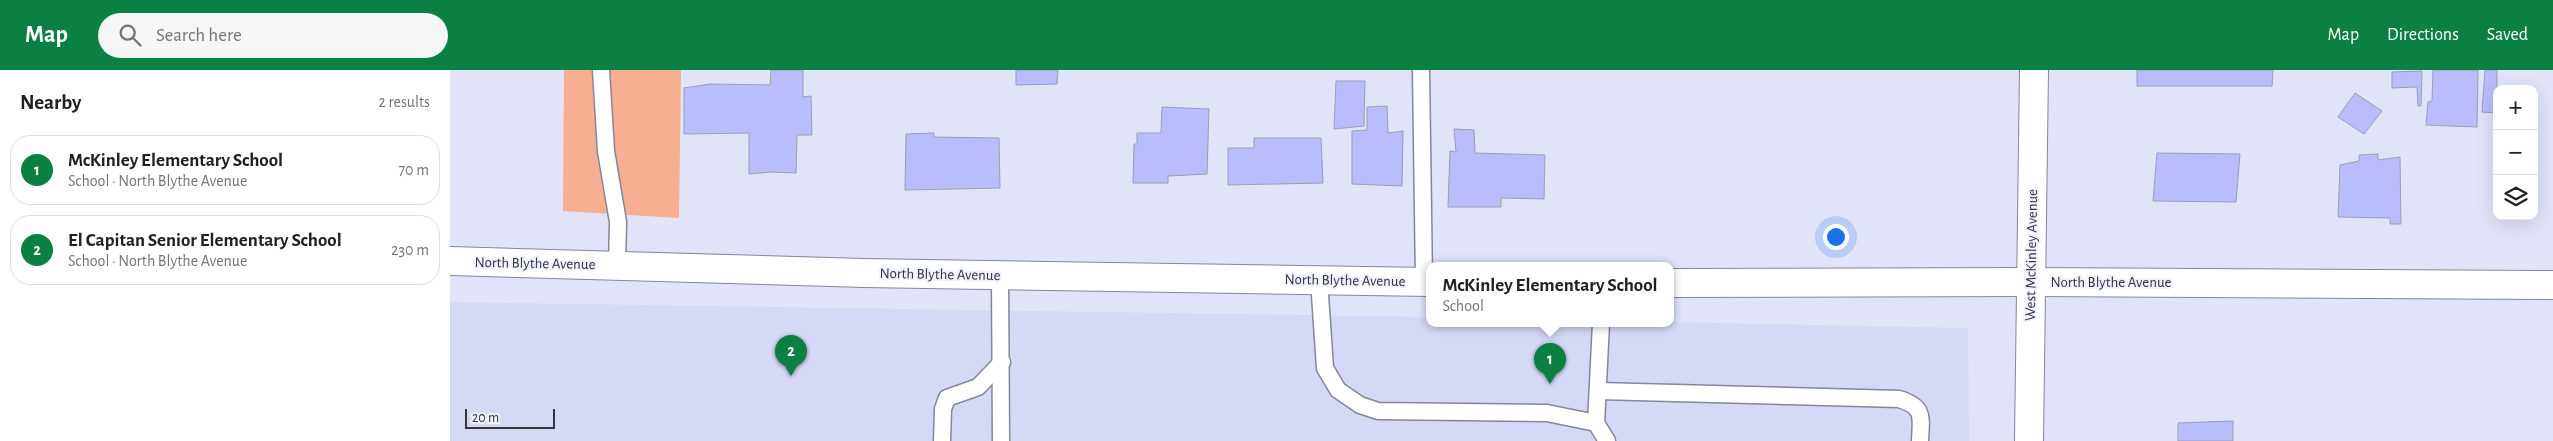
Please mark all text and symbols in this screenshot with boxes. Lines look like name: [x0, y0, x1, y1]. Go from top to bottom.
search box: [98, 13, 448, 58]
icon: search: [116, 21, 144, 49]
text: Map: [25, 23, 68, 47]
text: Search here: [156, 26, 242, 45]
text: Map: [2328, 26, 2359, 44]
text: Directions: [2387, 26, 2459, 44]
text: Saved: [2487, 26, 2528, 44]
map controls: [2493, 85, 2538, 220]
button: +: [2493, 85, 2538, 130]
text: Nearby: [20, 92, 81, 113]
text: 2 results: [378, 94, 430, 110]
button: −: [2493, 130, 2538, 175]
text: McKinley Elementary School: [68, 151, 283, 170]
text: 1: [34, 162, 40, 178]
text: 70 m: [398, 162, 429, 178]
text: School · North Blythe Avenue: [68, 173, 247, 189]
button: layers: [2493, 175, 2538, 220]
street label: West McKinley Avenue: [2023, 189, 2040, 321]
your location: [1823, 224, 1849, 250]
text: El Capitan Senior Elementary School: [68, 231, 342, 250]
text: 2: [33, 242, 41, 258]
text: 230 m: [391, 242, 429, 258]
text: School · North Blythe Avenue: [68, 253, 247, 269]
street label: North Blythe Avenue: [474, 255, 596, 272]
popup: [1426, 262, 1674, 327]
street label: North Blythe Avenue: [879, 266, 1001, 283]
street label: North Blythe Avenue: [1284, 272, 1406, 289]
street label: North Blythe Avenue: [2051, 275, 2172, 290]
text: McKinley Elementary School: [1442, 276, 1658, 295]
text: School: [1442, 298, 1484, 314]
pin: 2: [775, 335, 807, 376]
pin: 1: [1534, 343, 1566, 384]
scale bar: [465, 406, 555, 429]
text: 20 m: [472, 411, 499, 425]

